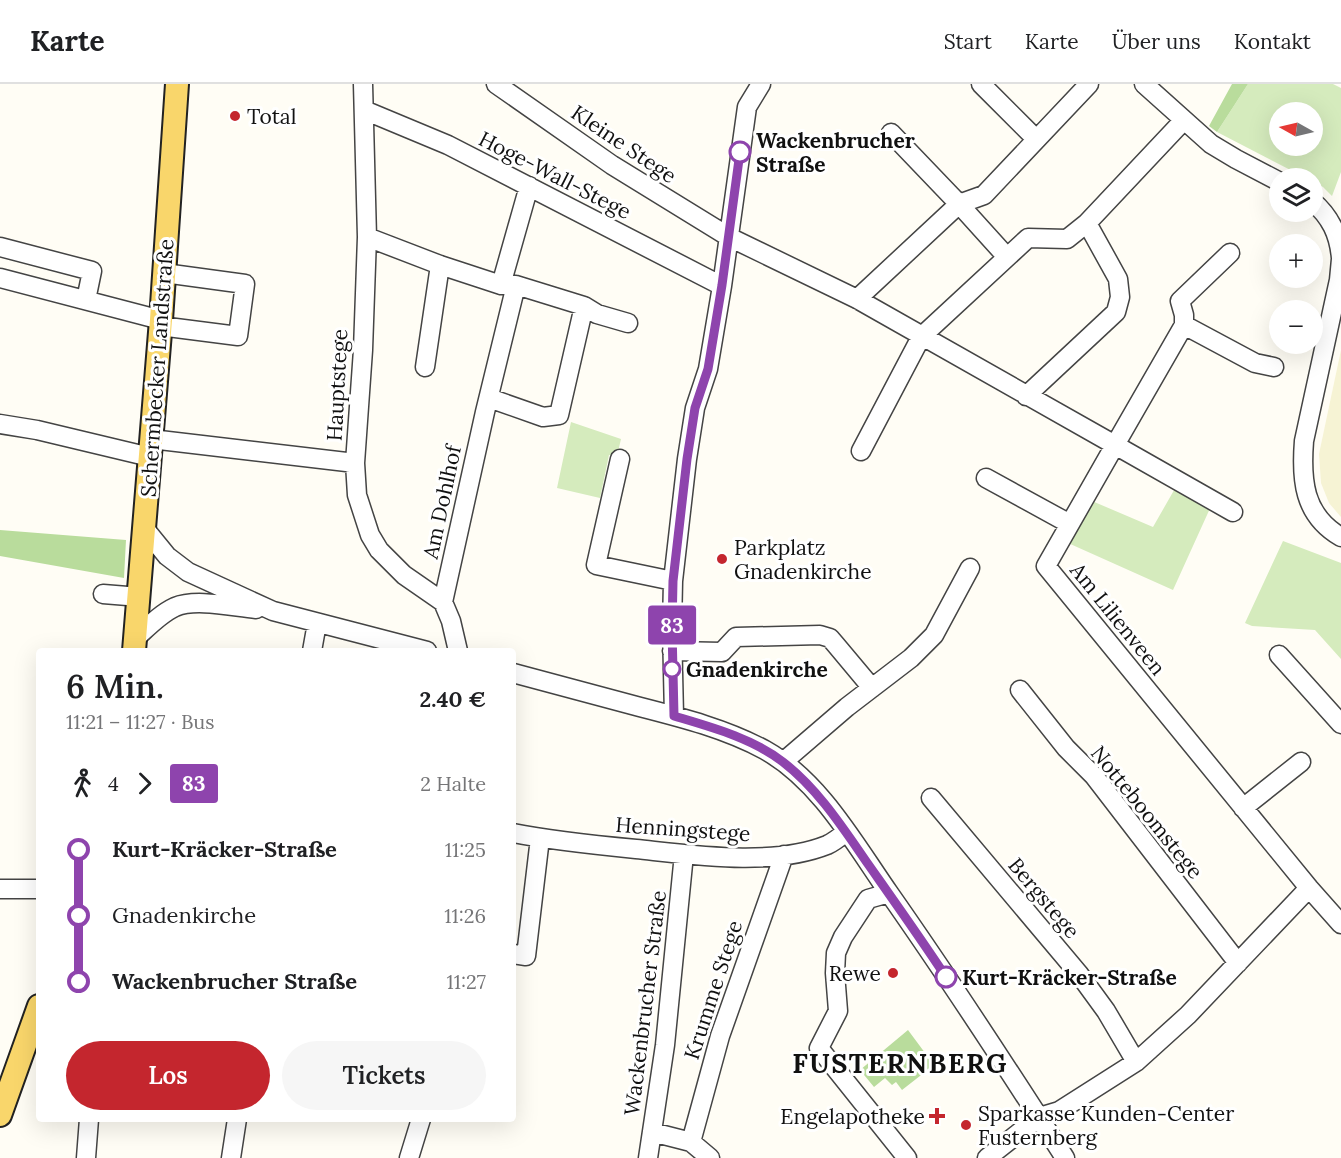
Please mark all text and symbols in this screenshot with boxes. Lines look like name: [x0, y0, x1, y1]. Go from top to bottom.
text: Karte: [30, 23, 105, 59]
text: Start: [944, 28, 992, 55]
text: Karte: [1025, 28, 1079, 55]
text: Über uns: [1112, 28, 1201, 55]
text: Kontakt: [1234, 28, 1311, 55]
street label: Kleine Stege: [566, 99, 682, 189]
north arrow: [1269, 102, 1323, 156]
map controls: [1269, 102, 1323, 354]
place label: Total: [247, 103, 296, 130]
marker: Total: [228, 109, 242, 123]
street label: Hoge-Wall-Stege: [474, 125, 636, 225]
place label: Wackenbrucher Straße: [756, 127, 915, 178]
marker: Wackenbrucher Straße: [729, 141, 751, 163]
button: layers: [1269, 168, 1323, 222]
button: +: [1269, 234, 1323, 288]
street label: Schermbecker Landstraße: [135, 238, 179, 498]
button: −: [1269, 300, 1323, 354]
street label: Hauptstege: [321, 328, 353, 442]
street label: Am Dohlhof: [417, 441, 468, 562]
place label: Parkplatz Gnadenkirche: [734, 534, 872, 585]
marker: Parkplatz Gnadenkirche: [715, 552, 729, 566]
street label: Am Lilienveen: [1064, 557, 1172, 681]
line badge: 83: [645, 606, 699, 644]
text: 83: [660, 612, 684, 639]
place label: Gnadenkirche: [686, 656, 828, 683]
marker: Gnadenkirche: [663, 660, 681, 678]
text: 6 Min.: [66, 665, 164, 707]
text: 2.40 €: [420, 685, 486, 713]
text: 11:21 – 11:27 · Bus: [66, 709, 214, 734]
street label: Notteboomstege: [1085, 740, 1209, 884]
icon: walk: [66, 767, 99, 800]
icon: forward: [128, 767, 161, 800]
text: 83: [182, 770, 206, 797]
text: 4: [108, 771, 119, 796]
text: 2 Halte: [420, 771, 486, 796]
street label: Henningstege: [615, 811, 751, 847]
text: Kurt-Kräcker-Straße: [112, 835, 337, 863]
text: 11:25: [445, 837, 486, 862]
street label: Bergstege: [1002, 852, 1086, 944]
street label: Wackenbrucher Straße: [618, 889, 672, 1117]
text: Gnadenkirche: [112, 901, 256, 929]
text: 11:26: [444, 903, 486, 928]
street label: Krumme Stege: [678, 917, 748, 1063]
place label: Rewe: [829, 960, 881, 987]
place label: Kurt-Kräcker-Straße: [962, 964, 1177, 991]
marker: Rewe: [886, 966, 900, 980]
marker: Kurt-Kräcker-Straße: [935, 966, 957, 988]
text: Wackenbrucher Straße: [112, 967, 357, 995]
text: 11:27: [446, 969, 486, 994]
button: Los: [66, 1041, 270, 1110]
button: Tickets: [282, 1041, 486, 1110]
district label: FUSTERNBERG: [792, 1046, 1008, 1080]
place label: Sparkasse Kunden-Center Fusternberg: [978, 1100, 1234, 1151]
place label: Engelapotheke: [780, 1103, 925, 1130]
marker: Engelapotheke: [930, 1109, 944, 1123]
marker: Sparkasse Kunden-Center Fusternberg: [959, 1118, 973, 1132]

